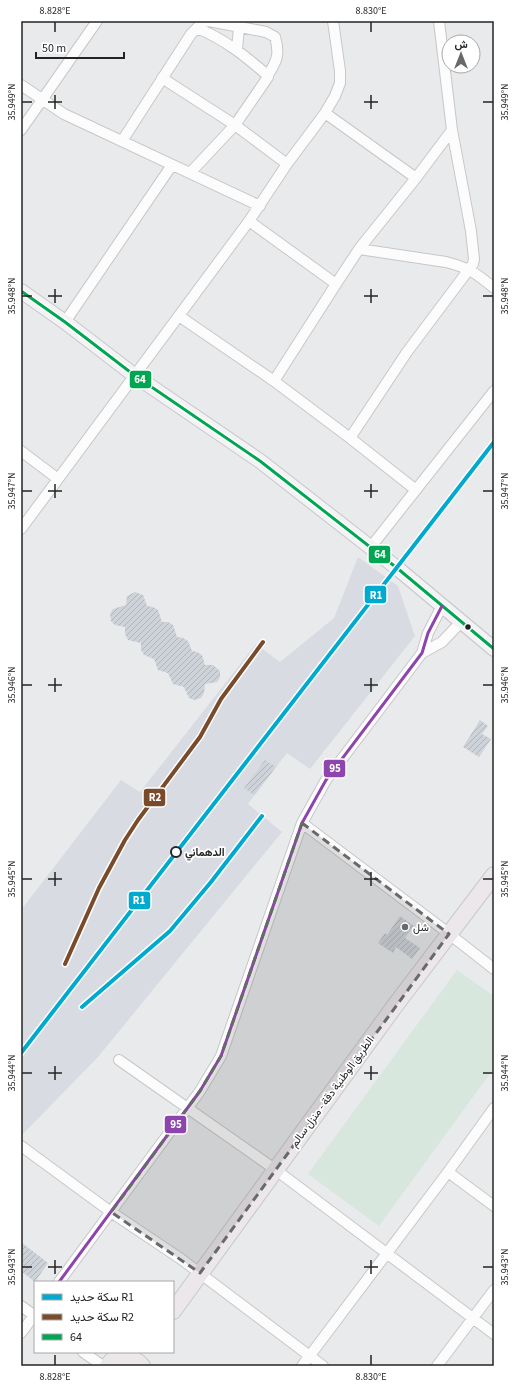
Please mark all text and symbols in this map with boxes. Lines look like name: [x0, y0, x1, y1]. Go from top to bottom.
text: 8.828°E: [40, 4, 70, 18]
text: 8.830°E: [356, 4, 386, 18]
scale bar: [36, 34, 124, 60]
north arrow: [441, 34, 481, 74]
text: ش: [454, 37, 468, 52]
text: 50 m: [42, 40, 66, 57]
text: 35.949°N: [5, 83, 19, 121]
text: 35.949°N: [498, 83, 512, 121]
text: 35.948°N: [5, 277, 19, 315]
text: 35.948°N: [498, 277, 512, 315]
line badge: 64: [129, 370, 152, 389]
text: 64: [134, 372, 146, 387]
text: 35.947°N: [5, 472, 19, 510]
text: 35.947°N: [498, 472, 512, 510]
line badge: 64: [368, 545, 391, 564]
text: 64: [374, 547, 386, 562]
line badge: R1: [364, 585, 387, 604]
text: R1: [370, 588, 382, 603]
unlabelled marker: [463, 622, 473, 632]
text: 35.946°N: [5, 666, 19, 704]
text: 35.946°N: [498, 666, 512, 704]
line badge: 95: [323, 759, 346, 778]
text: 95: [329, 761, 341, 776]
line badge: R2: [143, 788, 166, 807]
text: R2: [149, 790, 161, 805]
place label: الدهماني: [185, 845, 225, 861]
marker: الدهماني: [170, 846, 182, 858]
text: 35.945°N: [5, 860, 19, 898]
text: 35.945°N: [498, 860, 512, 898]
line badge: R1: [128, 891, 151, 910]
text: R1: [133, 893, 145, 908]
place label: شل: [413, 920, 429, 935]
marker: شل: [400, 922, 410, 932]
street label: الطريق الوطنية دقة - منزل سالم: [287, 1034, 377, 1150]
text: 35.944°N: [5, 1054, 19, 1092]
text: 35.944°N: [498, 1054, 512, 1092]
line badge: 95: [164, 1115, 187, 1134]
text: 95: [170, 1117, 182, 1132]
text: 35.943°N: [5, 1248, 19, 1286]
text: 35.943°N: [498, 1248, 512, 1286]
legend: [34, 1281, 174, 1353]
text: سكة حديد R1: [70, 1289, 134, 1306]
text: سكة حديد R2: [70, 1309, 134, 1326]
text: 64: [70, 1329, 82, 1346]
text: 8.828°E: [40, 1370, 70, 1384]
text: 8.830°E: [356, 1370, 386, 1384]

